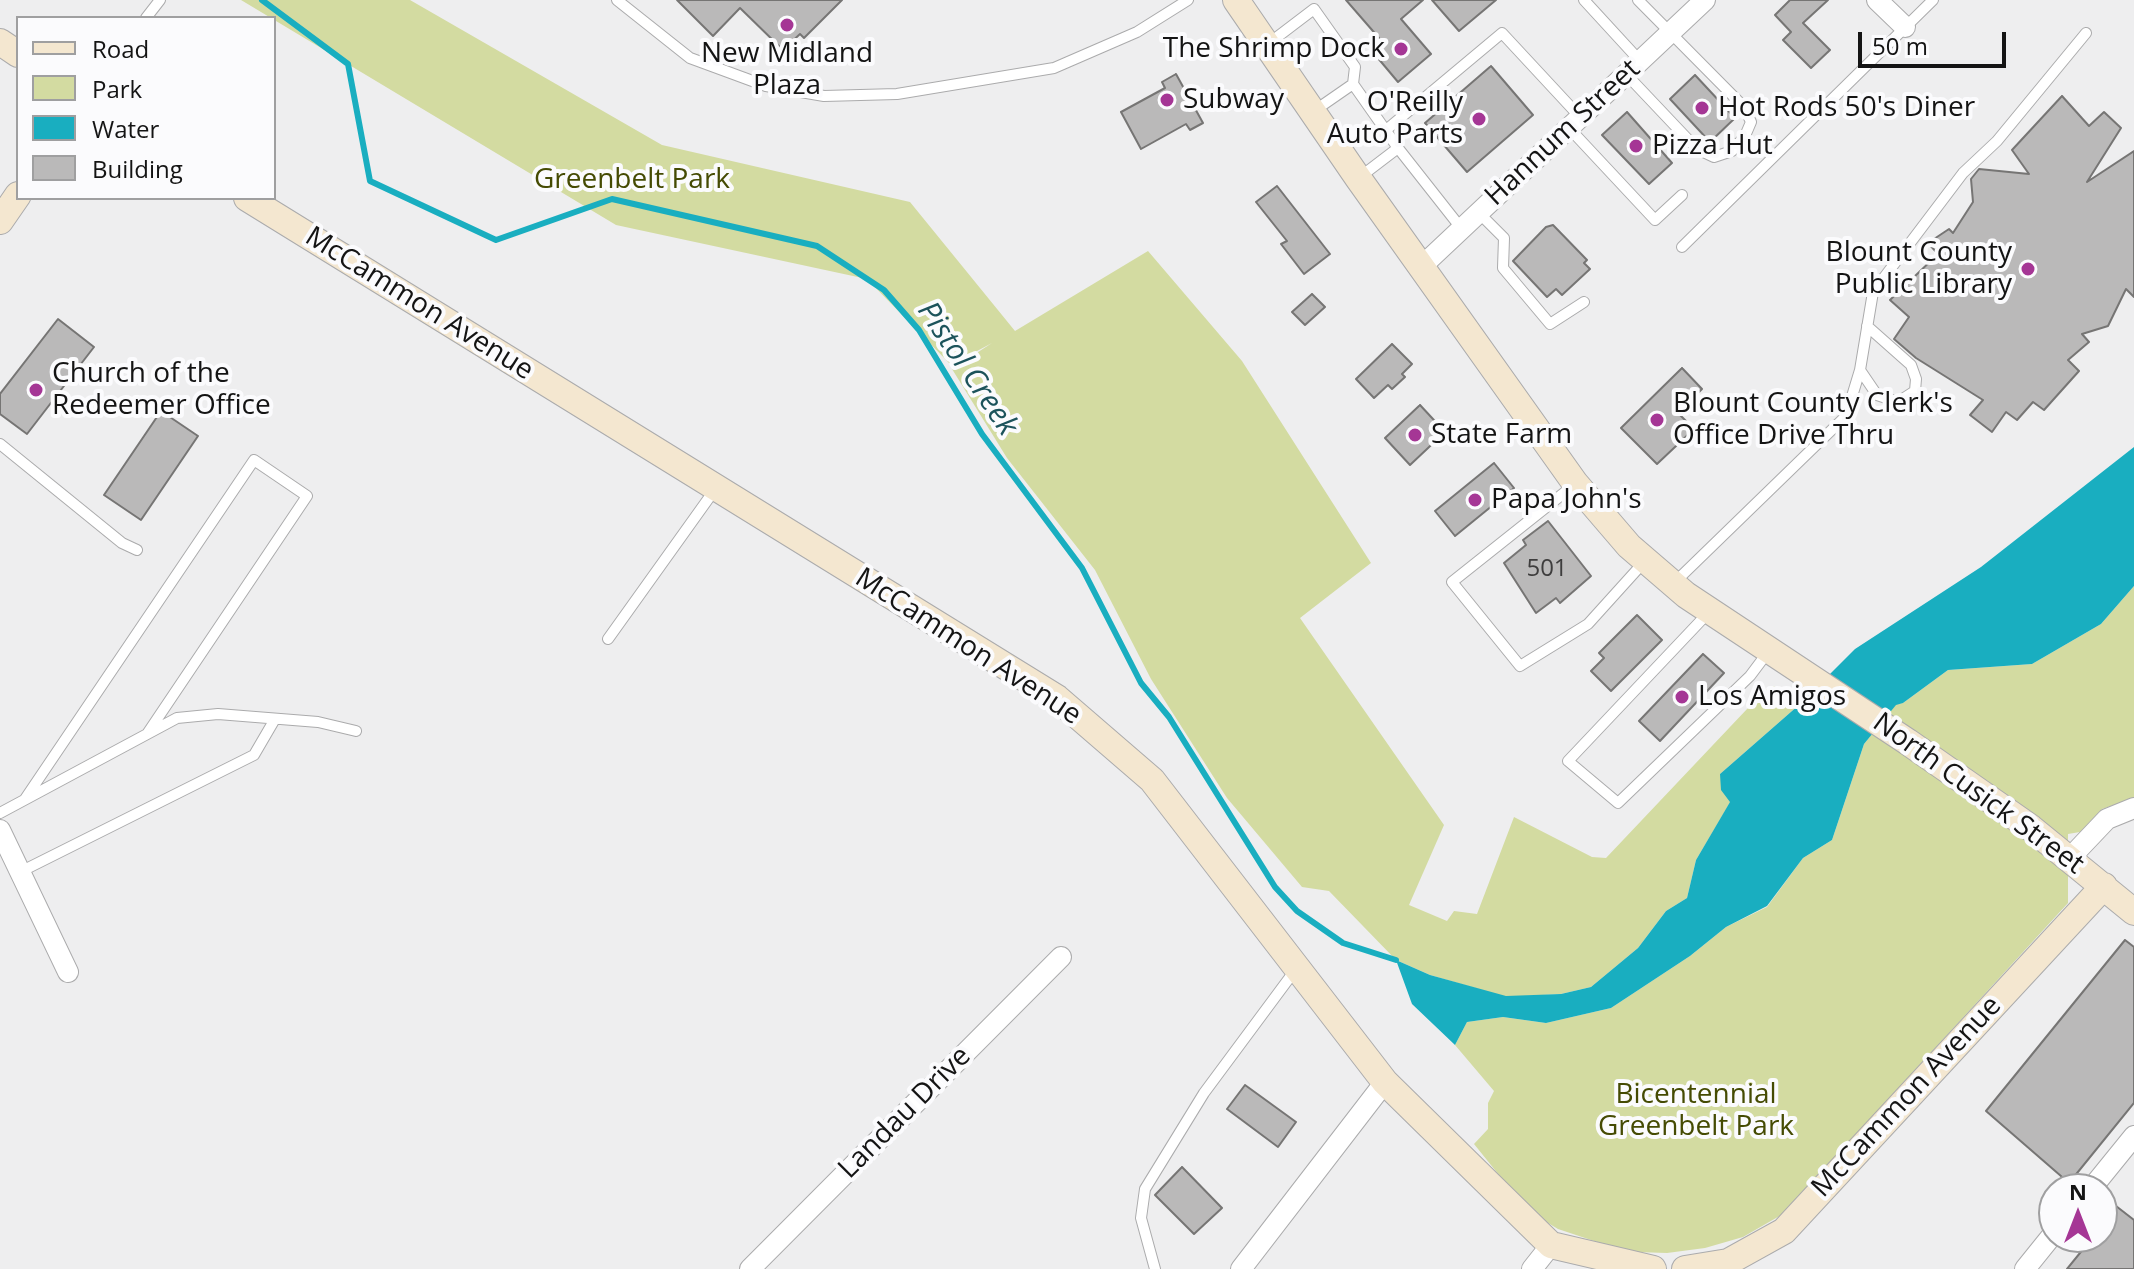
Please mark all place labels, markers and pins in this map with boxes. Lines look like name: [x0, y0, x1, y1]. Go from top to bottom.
marker: New Midland Plaza: [778, 16, 796, 34]
place label: The Shrimp Dock: [1163, 32, 1385, 66]
place label: New Midland Plaza: [701, 37, 873, 103]
marker: The Shrimp Dock: [1392, 40, 1410, 58]
place label: Subway: [1183, 83, 1284, 117]
place label: O'Reilly Auto Parts: [1327, 86, 1463, 152]
marker: Subway: [1158, 91, 1176, 109]
place label: Hot Rods 50's Diner: [1718, 91, 1975, 125]
marker: Hot Rods 50's Diner: [1693, 99, 1711, 117]
marker: O'Reilly Auto Parts: [1470, 110, 1488, 128]
place label: Pizza Hut: [1652, 129, 1773, 163]
marker: Pizza Hut: [1627, 137, 1645, 155]
place label: Blount County Public Library: [1826, 236, 2012, 302]
marker: Blount County Public Library: [2019, 260, 2037, 278]
place label: Church of the Redeemer Office: [52, 357, 271, 423]
marker: Church of the Redeemer Office: [27, 381, 45, 399]
place label: Blount County Clerk's Office Drive Thru: [1673, 387, 1953, 453]
marker: Blount County Clerk's Office Drive Thru: [1648, 411, 1666, 429]
place label: State Farm: [1431, 418, 1572, 452]
marker: State Farm: [1406, 426, 1424, 444]
place label: Papa John's: [1491, 483, 1642, 517]
marker: Papa John's: [1466, 491, 1484, 509]
place label: Los Amigos: [1698, 680, 1846, 714]
marker: Los Amigos: [1673, 688, 1691, 706]

